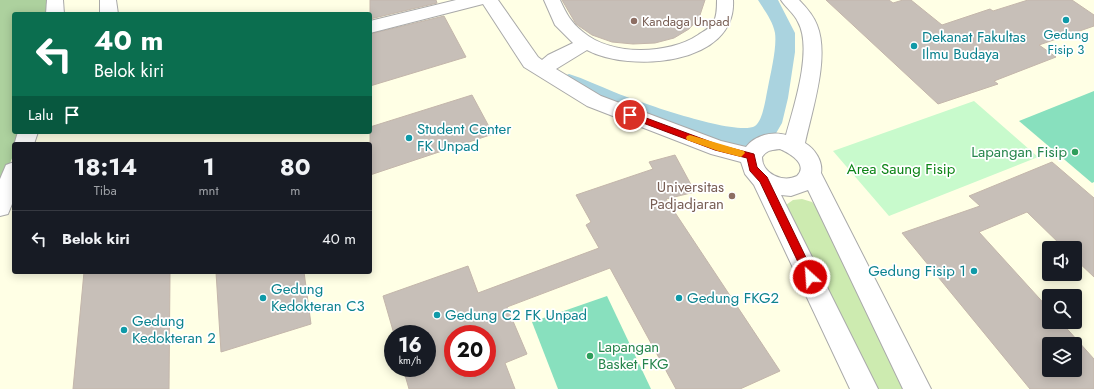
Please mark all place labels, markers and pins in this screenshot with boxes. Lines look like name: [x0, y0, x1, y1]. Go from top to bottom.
place label: Kandaga Unpad: [642, 12, 730, 31]
marker: Gedung Fisip 3: [1061, 15, 1071, 25]
marker: Kandaga Unpad: [629, 16, 639, 26]
place label: Gedung Fisip 3: [1043, 25, 1089, 59]
place label: Dekanat Fakultas Ilmu Budaya: [922, 26, 1026, 65]
marker: Dekanat Fakultas Ilmu Budaya: [909, 41, 919, 51]
pin: [613, 98, 647, 132]
place label: Student Center FK Unpad: [417, 118, 512, 157]
marker: Student Center FK Unpad: [404, 133, 414, 143]
place label: Lapangan Fisip: [971, 141, 1067, 163]
marker: Lapangan Fisip: [1070, 147, 1080, 157]
place label: Universitas Padjadjaran: [650, 176, 724, 215]
marker: Universitas Padjadjaran: [727, 191, 737, 201]
place label: Gedung Fisip 1: [868, 260, 966, 282]
marker: Gedung Fisip 1: [969, 266, 979, 276]
place label: Gedung Kedokteran C3: [271, 278, 365, 317]
place label: Gedung FKG2: [687, 287, 779, 309]
marker: Gedung Kedokteran C3: [258, 293, 268, 303]
marker: Gedung FKG2: [674, 293, 684, 303]
place label: Gedung C2 FK Unpad: [445, 304, 587, 326]
place label: Gedung Kedokteran 2: [132, 310, 216, 349]
marker: Gedung C2 FK Unpad: [432, 310, 442, 320]
marker: Gedung Kedokteran 2: [119, 325, 129, 335]
place label: Lapangan Basket FKG: [598, 336, 669, 375]
marker: Lapangan Basket FKG: [585, 351, 595, 361]

